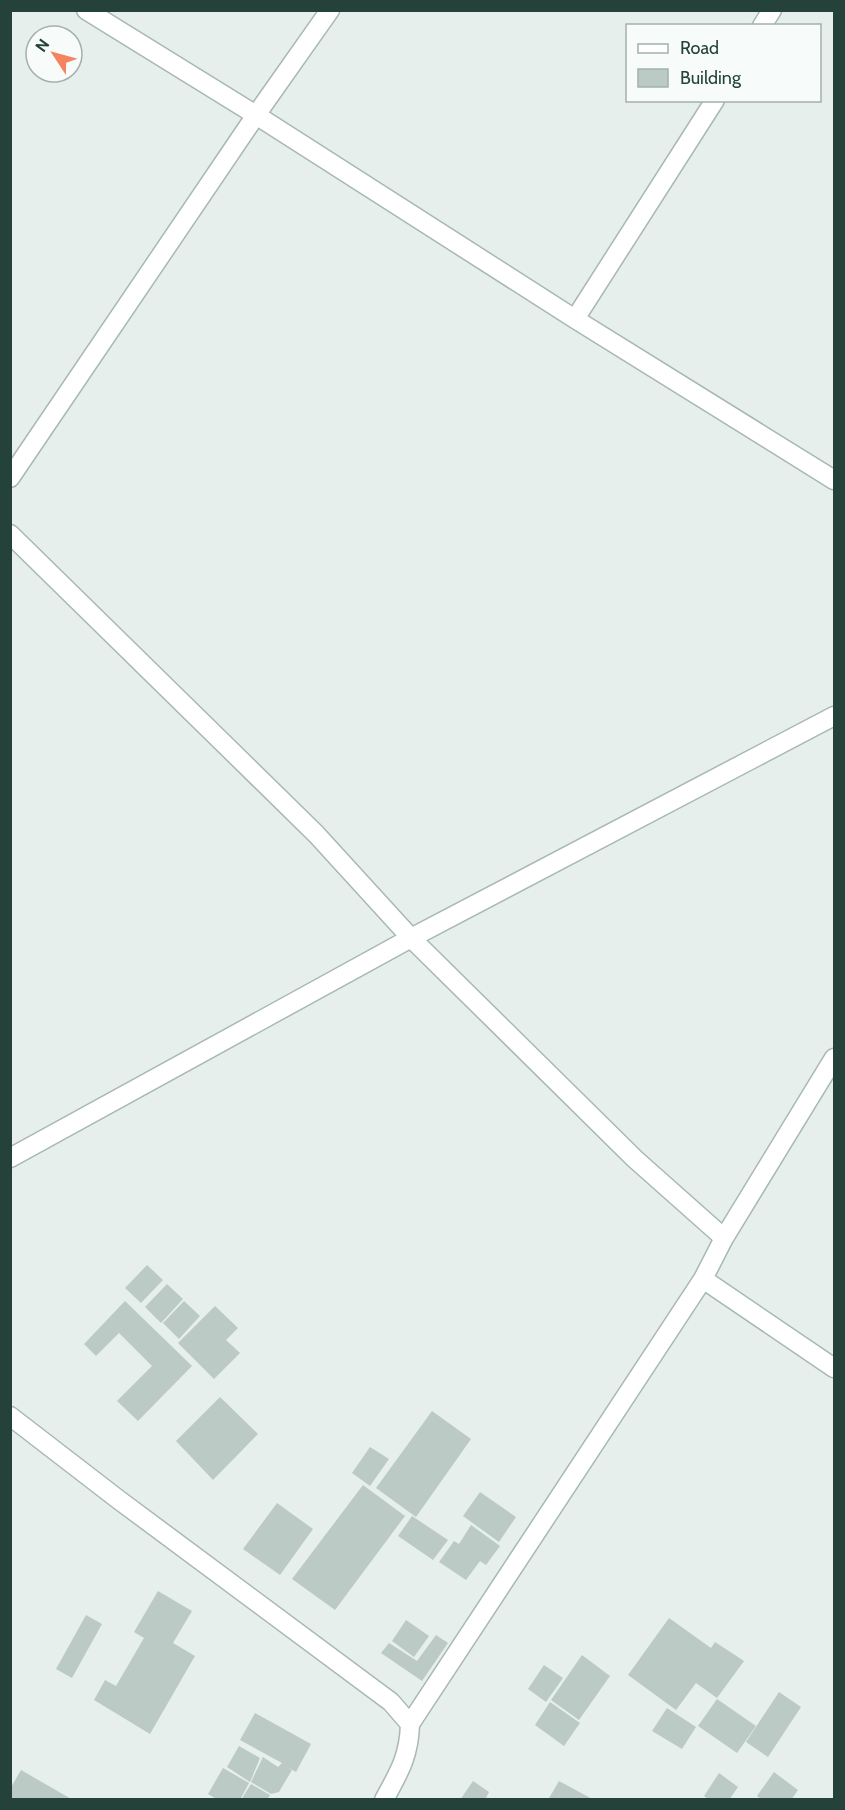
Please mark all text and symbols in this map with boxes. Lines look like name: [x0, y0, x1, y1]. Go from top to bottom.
north arrow: [24, 24, 84, 84]
legend: [626, 24, 821, 102]
text: N: [31, 35, 53, 56]
text: Road: [680, 37, 719, 59]
text: Building: [680, 67, 742, 89]

